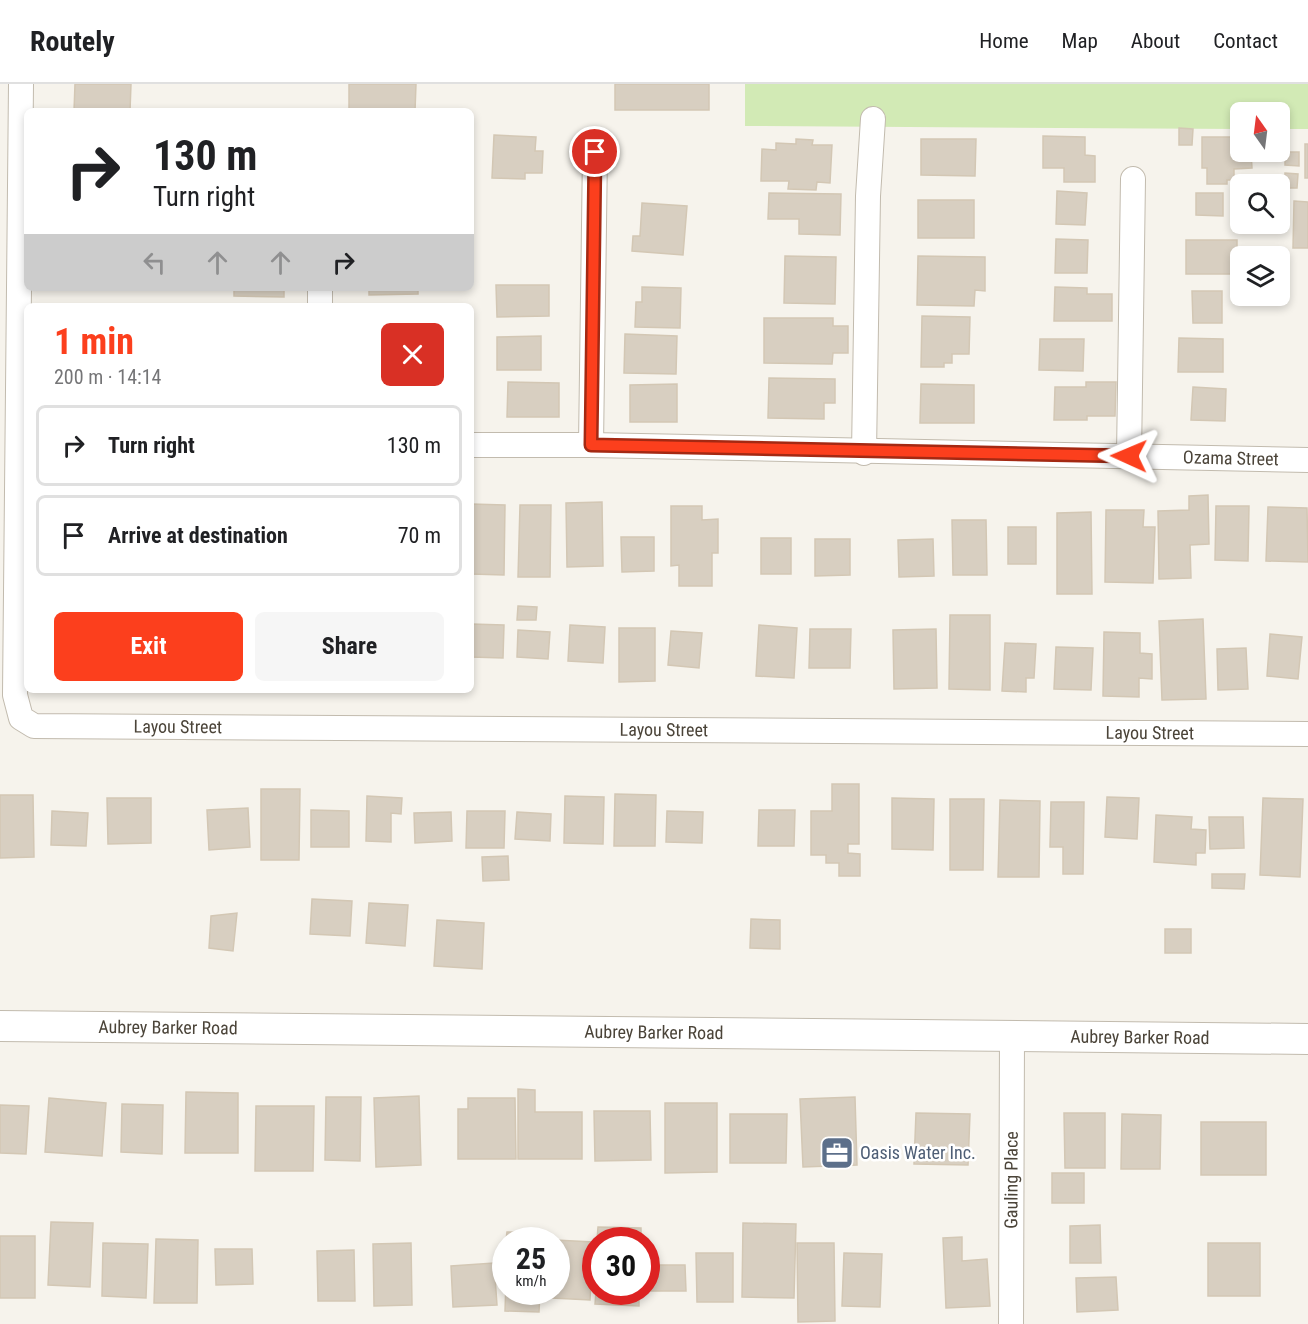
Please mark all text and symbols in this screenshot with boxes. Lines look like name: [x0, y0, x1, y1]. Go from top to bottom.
text: Routely: [30, 25, 115, 58]
text: Home: [979, 29, 1029, 53]
text: Map: [1062, 29, 1098, 53]
text: About: [1131, 29, 1180, 53]
text: Contact: [1213, 29, 1278, 53]
north arrow: [1230, 102, 1290, 162]
map controls: [1230, 102, 1290, 306]
pin: [569, 126, 620, 177]
text: 130 m: [153, 131, 258, 180]
icon: right: [54, 132, 132, 210]
icon: arrive: [578, 135, 611, 168]
button: search: [1230, 174, 1290, 234]
text: Turn right: [153, 181, 255, 213]
icon: left: [138, 246, 171, 279]
icon: ahead: [201, 246, 234, 279]
icon: ahead: [264, 246, 297, 279]
icon: right: [327, 246, 360, 279]
button: layers: [1230, 246, 1290, 306]
text: 1 min: [54, 321, 134, 363]
button: close: [381, 323, 444, 386]
text: 200 m · 14:14: [54, 365, 161, 389]
position arrow: [1097, 424, 1161, 488]
icon: right: [57, 429, 90, 462]
text: Turn right: [108, 433, 195, 458]
text: 130 m: [387, 433, 441, 458]
street label: Ozama Street: [1183, 446, 1279, 469]
icon: arrive: [57, 519, 90, 552]
text: Arrive at destination: [108, 523, 288, 548]
text: 70 m: [398, 523, 441, 548]
button: Exit: [54, 612, 243, 681]
button: Share: [255, 612, 444, 681]
street label: Layou Street: [134, 716, 222, 737]
street label: Layou Street: [620, 719, 708, 740]
street label: Layou Street: [1106, 722, 1194, 743]
street label: Aubrey Barker Road: [98, 1016, 238, 1038]
street label: Aubrey Barker Road: [584, 1021, 724, 1043]
street label: Aubrey Barker Road: [1070, 1026, 1210, 1048]
street label: Gauling Place: [1000, 1131, 1022, 1229]
office icon: Oasis Water Inc.: [819, 1135, 855, 1171]
place label: Oasis Water Inc.: [860, 1142, 976, 1163]
speed limit sign: 30: [582, 1227, 660, 1305]
text: 25: [516, 1241, 546, 1276]
text: km/h: [516, 1272, 546, 1290]

